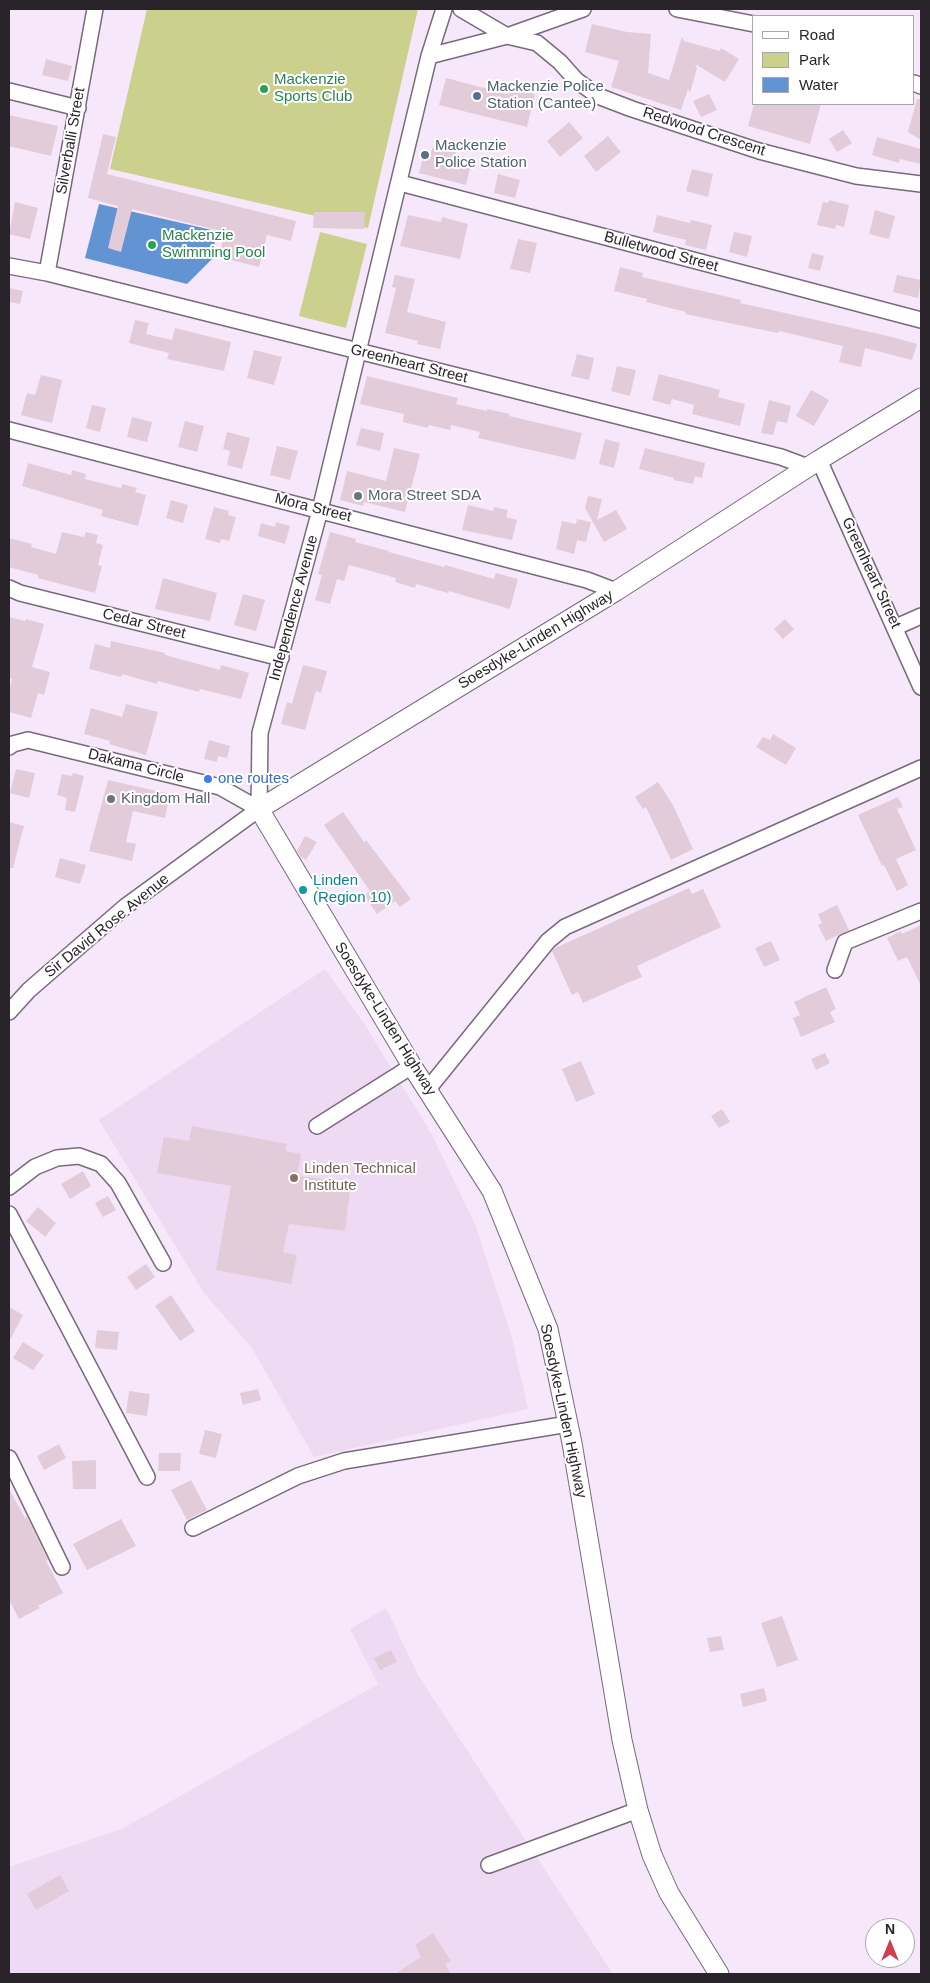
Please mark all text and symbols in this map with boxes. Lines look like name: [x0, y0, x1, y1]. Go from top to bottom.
legend: [752, 15, 915, 105]
text: Road: [799, 26, 835, 43]
text: Park: [799, 51, 830, 68]
place label: Mackenzie Sports Club: [274, 71, 352, 106]
text: Water: [799, 76, 838, 93]
place label: Mackenzie Police Station (Cantee): [487, 78, 604, 113]
marker: Mackenzie Sports Club: [258, 83, 270, 95]
street label: Silverballi Street: [53, 86, 89, 196]
marker: Mackenzie Police Station (Cantee): [471, 90, 483, 102]
street label: Redwood Crescent: [641, 104, 767, 160]
place label: Mackenzie Police Station: [435, 137, 527, 172]
marker: Mackenzie Police Station: [419, 149, 431, 161]
place label: Mackenzie Swimming Pool: [162, 227, 265, 262]
street label: Bulletwood Street: [602, 228, 720, 276]
marker: Mackenzie Swimming Pool: [146, 239, 158, 251]
street label: Greenheart Street: [349, 341, 469, 387]
place label: Mora Street SDA: [368, 487, 481, 505]
street label: Mora Street: [273, 490, 353, 526]
marker: Mora Street SDA: [352, 490, 364, 502]
street label: Greenheart Street: [837, 515, 905, 631]
street label: Independence Avenue: [266, 533, 322, 683]
street label: Soesdyke-Linden Highway: [455, 587, 617, 693]
street label: Cedar Street: [101, 605, 187, 643]
street label: Dakama Circle: [86, 745, 186, 787]
place label: one routes: [218, 770, 289, 788]
marker: one routes: [202, 773, 214, 785]
place label: Kingdom Hall: [121, 790, 210, 808]
marker: Kingdom Hall: [105, 793, 117, 805]
street label: Sir David Rose Avenue: [41, 870, 173, 982]
place label: Linden (Region 10): [313, 872, 391, 907]
marker: Linden (Region 10): [297, 884, 309, 896]
street label: Soesdyke-Linden Highway: [330, 939, 440, 1099]
place label: Linden Technical Institute: [304, 1160, 416, 1195]
marker: Linden Technical Institute: [288, 1172, 300, 1184]
street label: Soesdyke-Linden Highway: [536, 1322, 590, 1500]
north arrow: [865, 1918, 915, 1968]
text: N: [885, 1921, 895, 1937]

